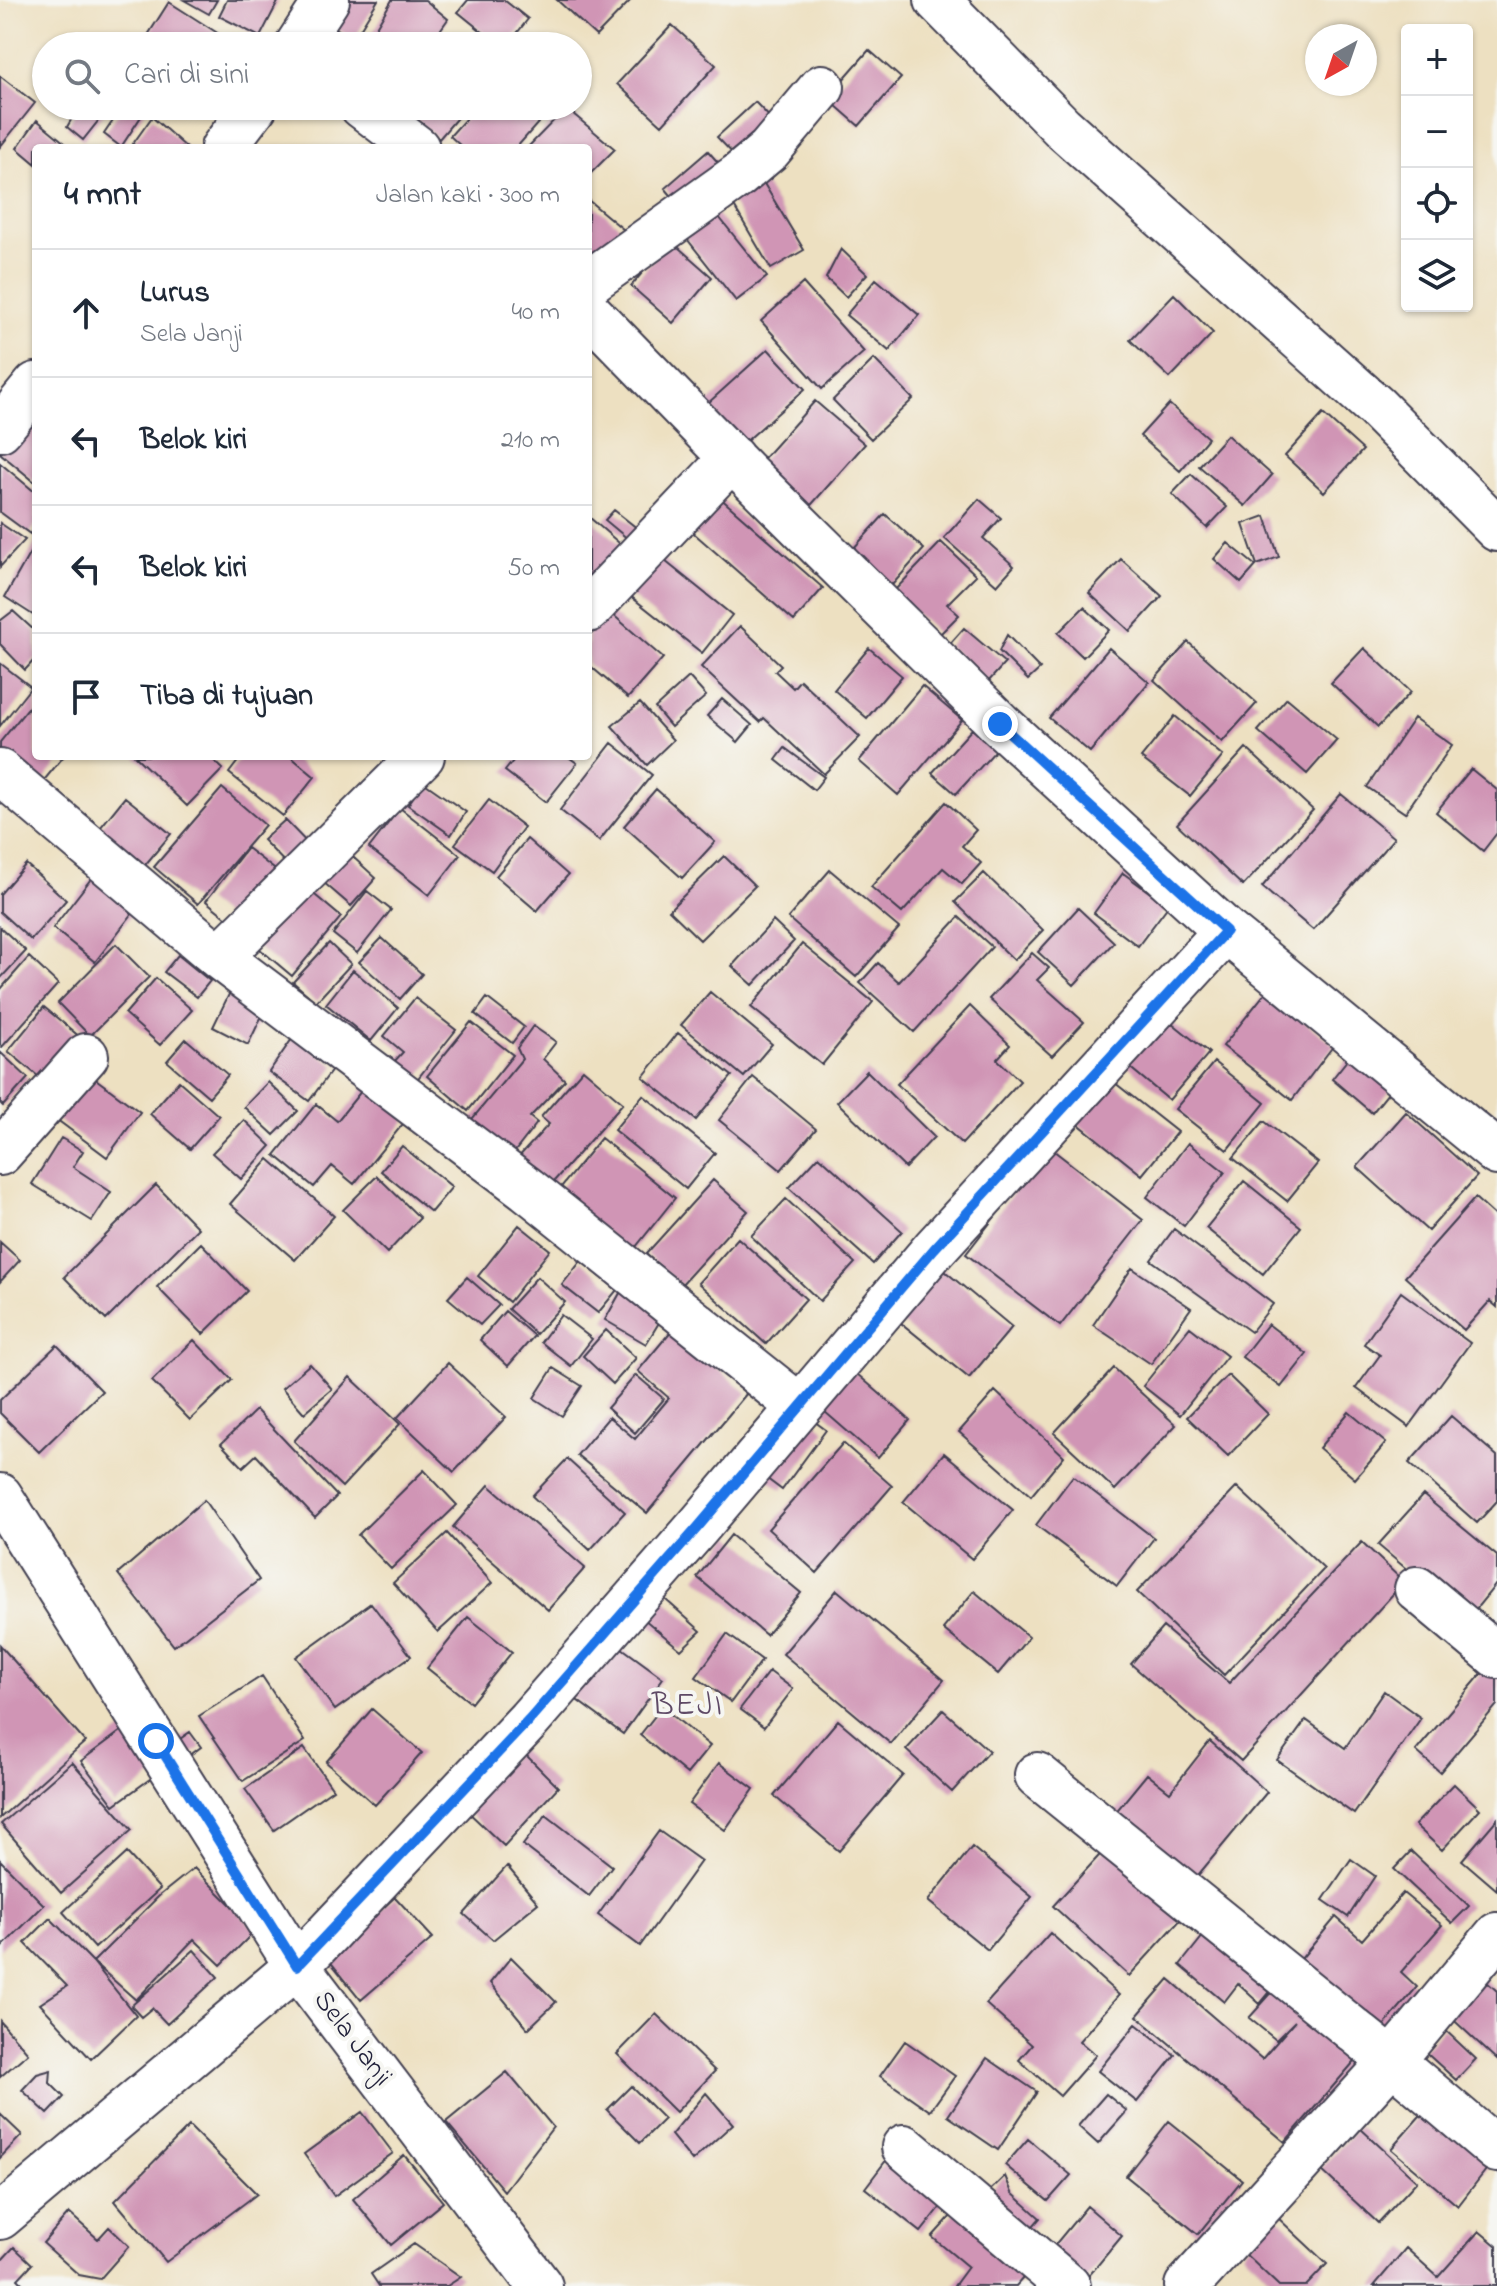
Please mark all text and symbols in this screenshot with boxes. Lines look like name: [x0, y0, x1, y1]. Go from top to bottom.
north arrow: [1305, 24, 1377, 96]
map controls: [1401, 24, 1473, 312]
button: +: [1401, 24, 1473, 96]
search box: [32, 32, 592, 120]
icon: search: [60, 54, 104, 98]
text: Cari di sini: [124, 54, 250, 98]
button: −: [1401, 96, 1473, 168]
button: locate: [1401, 168, 1473, 240]
text: 4 mnt: [64, 171, 141, 221]
text: Jalan kaki · 300 m: [376, 177, 560, 215]
button: layers: [1401, 240, 1473, 312]
text: Lurus: [140, 272, 210, 316]
icon: ahead: [64, 291, 108, 335]
text: 40 m: [511, 294, 560, 332]
text: Sela Janji: [140, 316, 243, 354]
icon: left: [64, 419, 108, 463]
text: Belok kiri: [140, 419, 247, 463]
text: 210 m: [501, 422, 560, 460]
icon: left: [64, 547, 108, 591]
text: Belok kiri: [140, 547, 247, 591]
text: 50 m: [507, 550, 560, 588]
icon: arrive: [64, 675, 108, 719]
text: Tiba di tujuan: [140, 675, 313, 719]
route end: [982, 706, 1018, 742]
district label: BEJI: [651, 1683, 724, 1730]
route start: [138, 1723, 174, 1759]
street label: Sela Janji: [302, 1983, 402, 2095]

